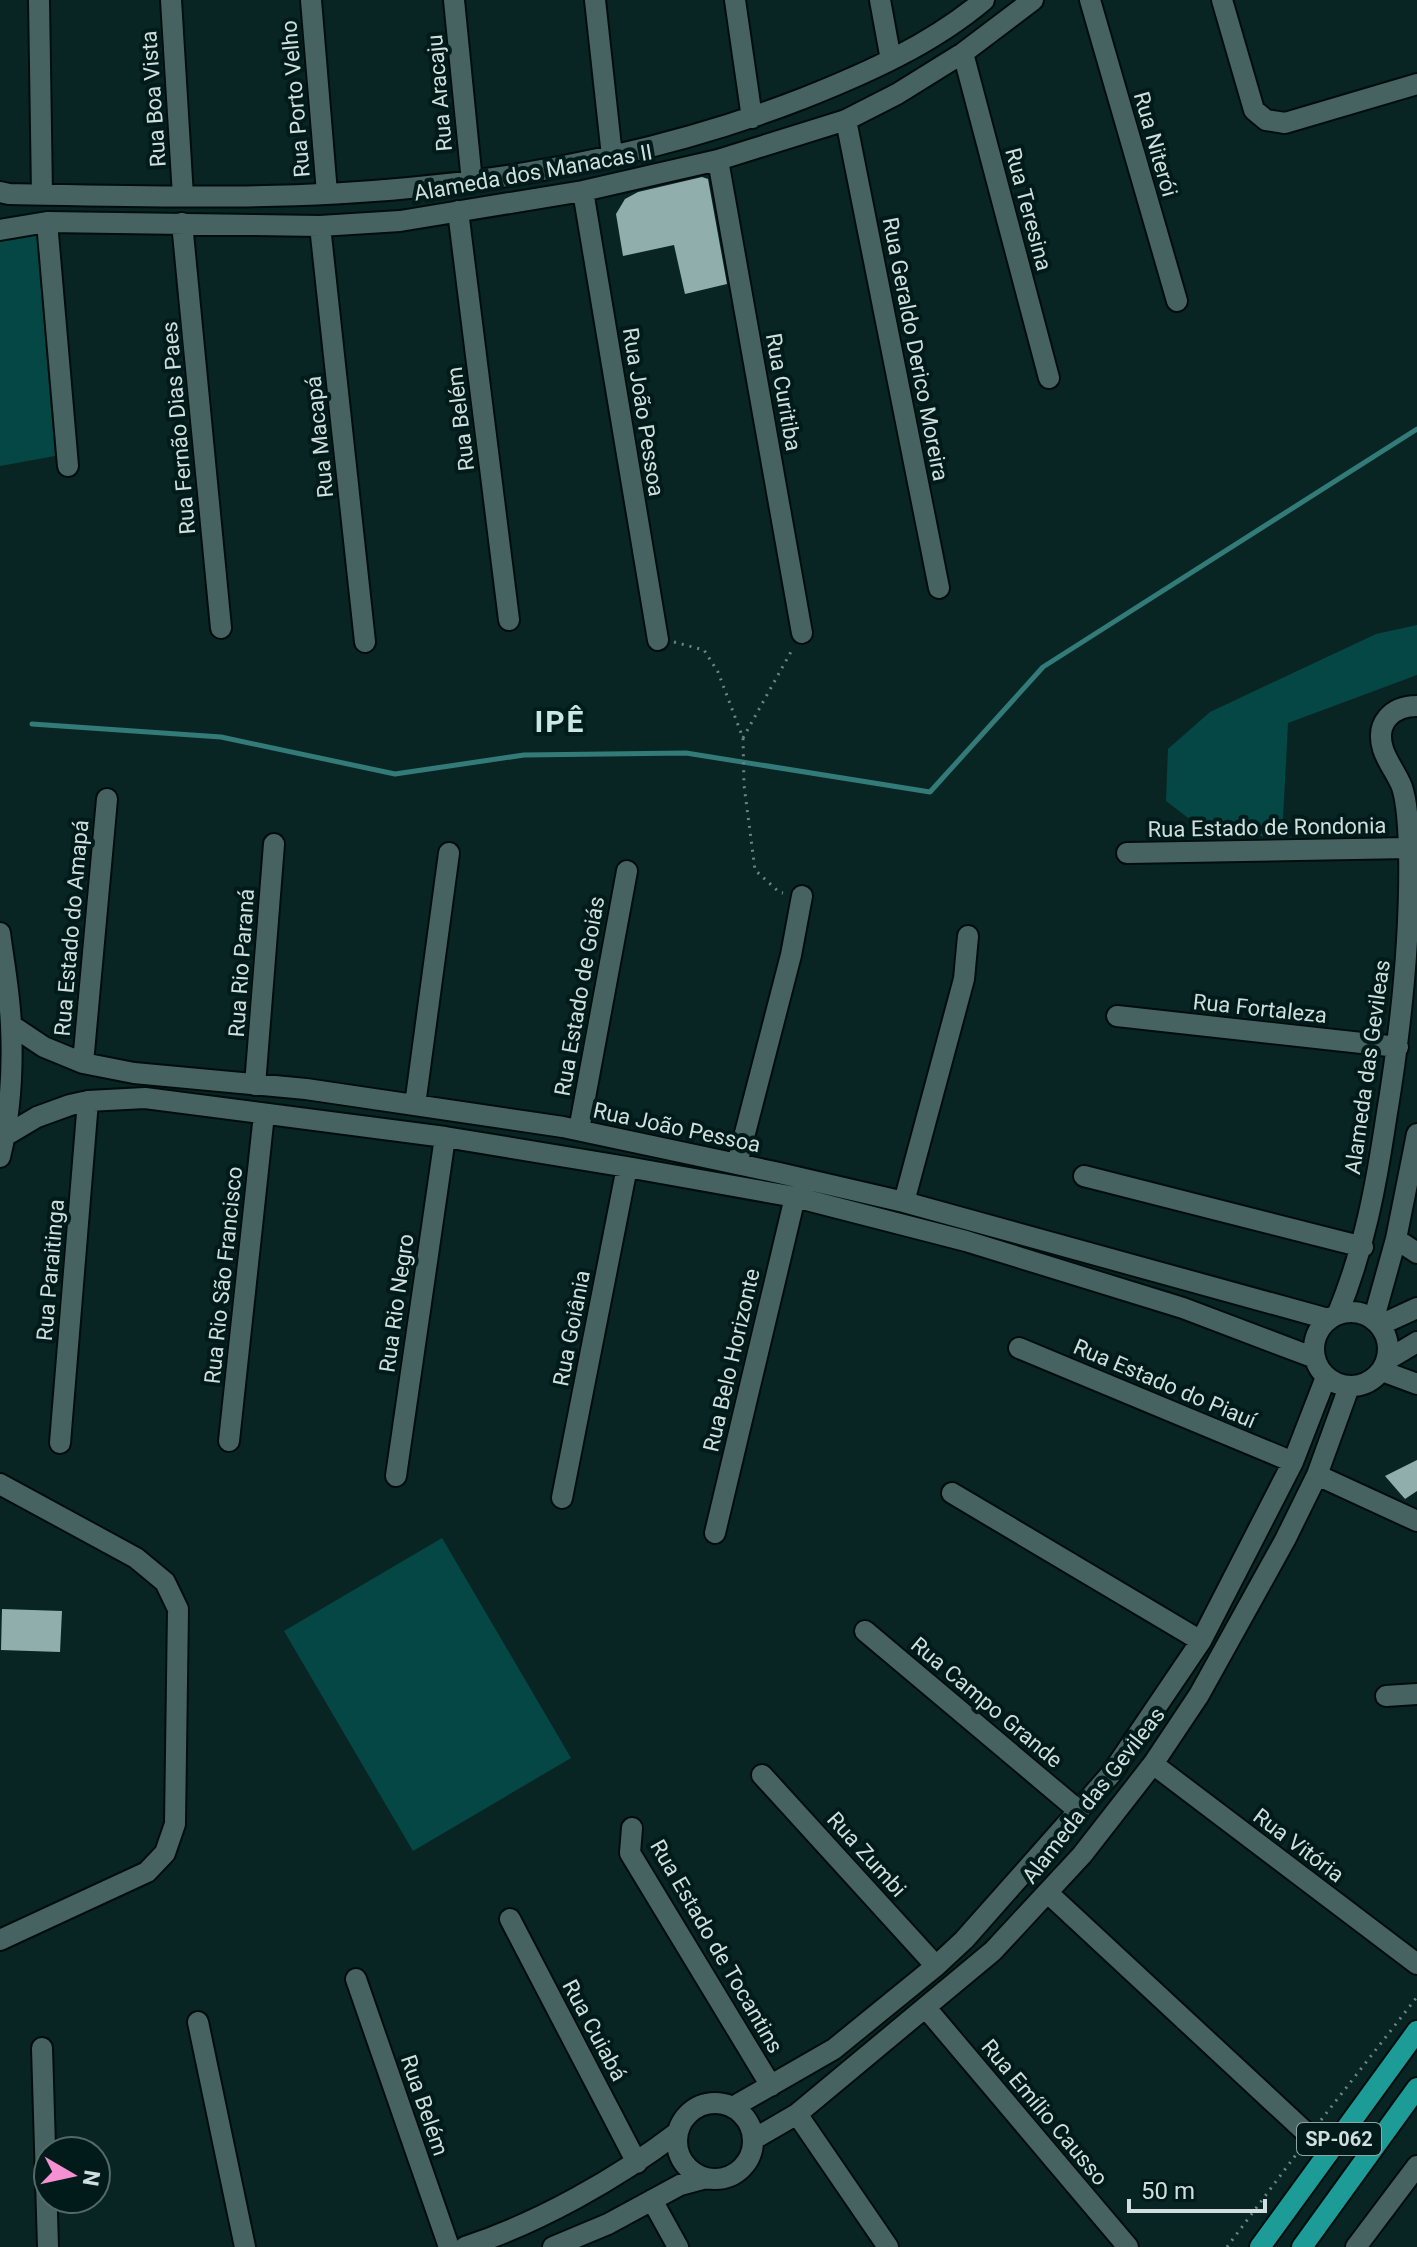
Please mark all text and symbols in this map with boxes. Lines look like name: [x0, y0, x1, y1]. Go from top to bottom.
street label: Rua Porto Velho: [276, 19, 315, 179]
street label: Rua Boa Vista: [136, 30, 171, 168]
street label: Rua Aracaju: [422, 33, 457, 152]
street label: Rua Niterói: [1129, 89, 1182, 200]
street label: Alameda dos Manacas II: [412, 139, 654, 206]
street label: Rua Teresina: [1000, 145, 1057, 273]
street label: Rua Geraldo Derico Moreira: [878, 215, 953, 483]
street label: Rua Fernão Dias Paes: [157, 320, 200, 535]
street label: Rua João Pessoa: [618, 326, 669, 498]
street label: Rua Curitiba: [761, 331, 806, 453]
street label: Rua Belém: [442, 365, 479, 472]
street label: Rua Macapá: [301, 375, 338, 499]
district label: IPÊ: [535, 704, 586, 739]
street label: Rua Estado de Rondonia: [1147, 813, 1387, 842]
street label: Rua Estado do Amapá: [50, 819, 93, 1037]
street label: Rua Rio Paraná: [224, 888, 259, 1038]
street label: Rua Estado de Goiás: [550, 894, 609, 1098]
street label: Alameda das Gevileas: [1340, 958, 1395, 1176]
street label: Rua Fortaleza: [1192, 989, 1328, 1028]
street label: Rua João Pessoa: [591, 1098, 763, 1157]
street label: Rua Rio São Francisco: [200, 1165, 247, 1385]
street label: Rua Paraitinga: [32, 1198, 69, 1342]
street label: Rua Rio Negro: [374, 1232, 419, 1374]
street label: Rua Belo Horizonte: [698, 1266, 765, 1454]
street label: Rua Goiânia: [548, 1268, 595, 1388]
street label: Rua Estado do Piauí: [1070, 1334, 1261, 1434]
street label: Rua Campo Grande: [906, 1632, 1067, 1773]
street label: Alameda das Gevileas: [1017, 1702, 1170, 1888]
street label: Rua Vitória: [1249, 1803, 1349, 1888]
street label: Rua Zumbi: [822, 1807, 911, 1902]
street label: Rua Estado de Tocantins: [645, 1835, 788, 2057]
street label: Rua Cuiabá: [557, 1975, 632, 2085]
street label: Rua Emílio Causso: [976, 2034, 1113, 2190]
street label: Rua Belém: [396, 2052, 453, 2159]
road number: SP-062: [1297, 2123, 1381, 2155]
north arrow: [32, 2135, 112, 2215]
scale bar: [1129, 2163, 1265, 2213]
text: N: [78, 2168, 105, 2188]
text: 50 m: [1141, 2177, 1195, 2205]

